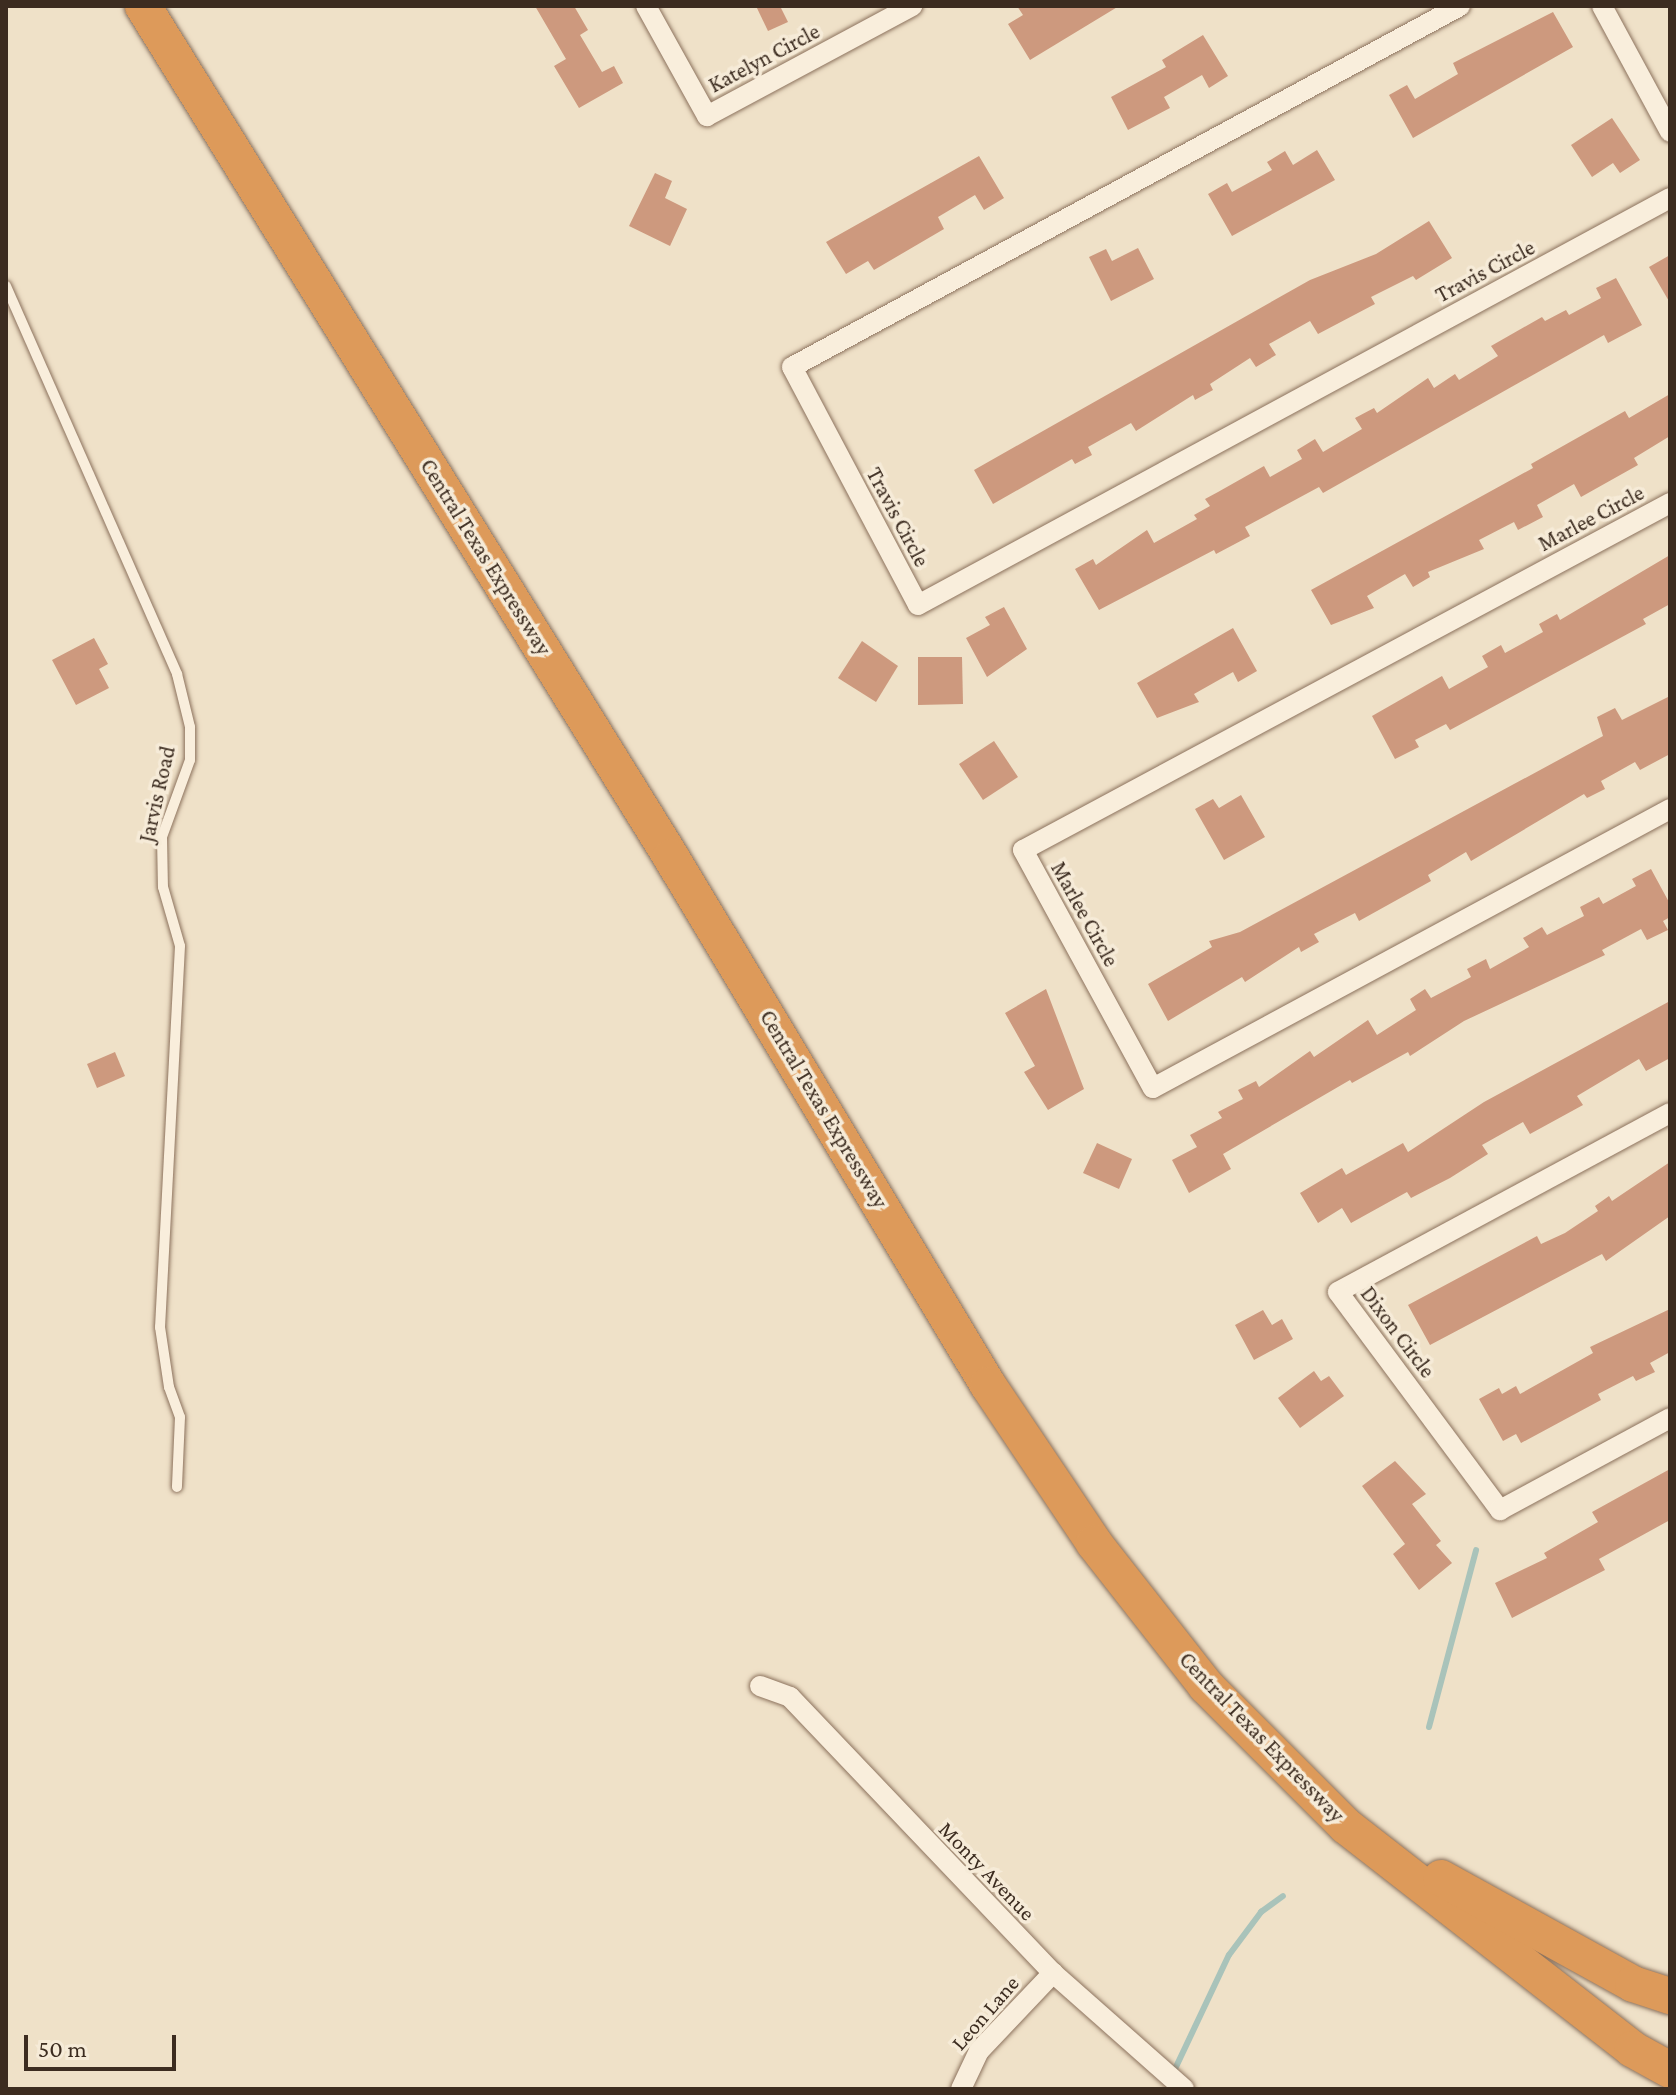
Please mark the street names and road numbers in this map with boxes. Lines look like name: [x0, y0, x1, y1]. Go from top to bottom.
street label: Katelyn Circle: [704, 18, 824, 98]
street label: Travis Circle: [1431, 234, 1539, 308]
street label: Central Texas Expressway: [415, 454, 557, 660]
street label: Travis Circle: [861, 463, 935, 571]
street label: Marlee Circle: [1534, 479, 1648, 557]
street label: Jarvis Road: [133, 743, 181, 845]
street label: Marlee Circle: [1045, 857, 1125, 971]
street label: Central Texas Expressway: [754, 1005, 894, 1213]
street label: Dixon Circle: [1355, 1281, 1441, 1383]
street label: Central Texas Expressway: [1174, 1646, 1350, 1828]
street label: Monty Avenue: [933, 1816, 1041, 1926]
street label: Leon Lane: [945, 1970, 1025, 2056]

